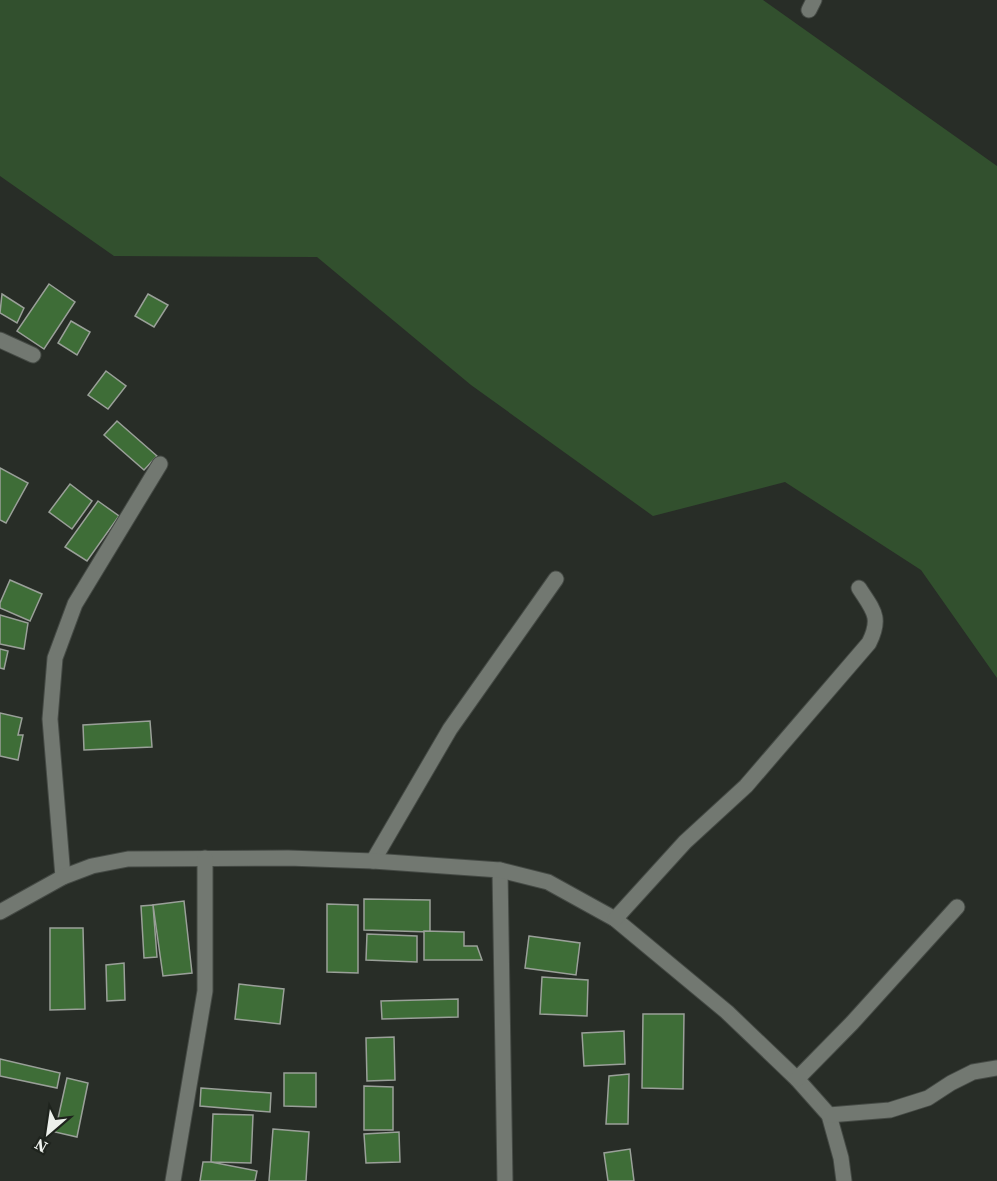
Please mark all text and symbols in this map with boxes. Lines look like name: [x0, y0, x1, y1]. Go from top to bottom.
north arrow: [18, 1103, 78, 1163]
text: N: [30, 1134, 51, 1159]

